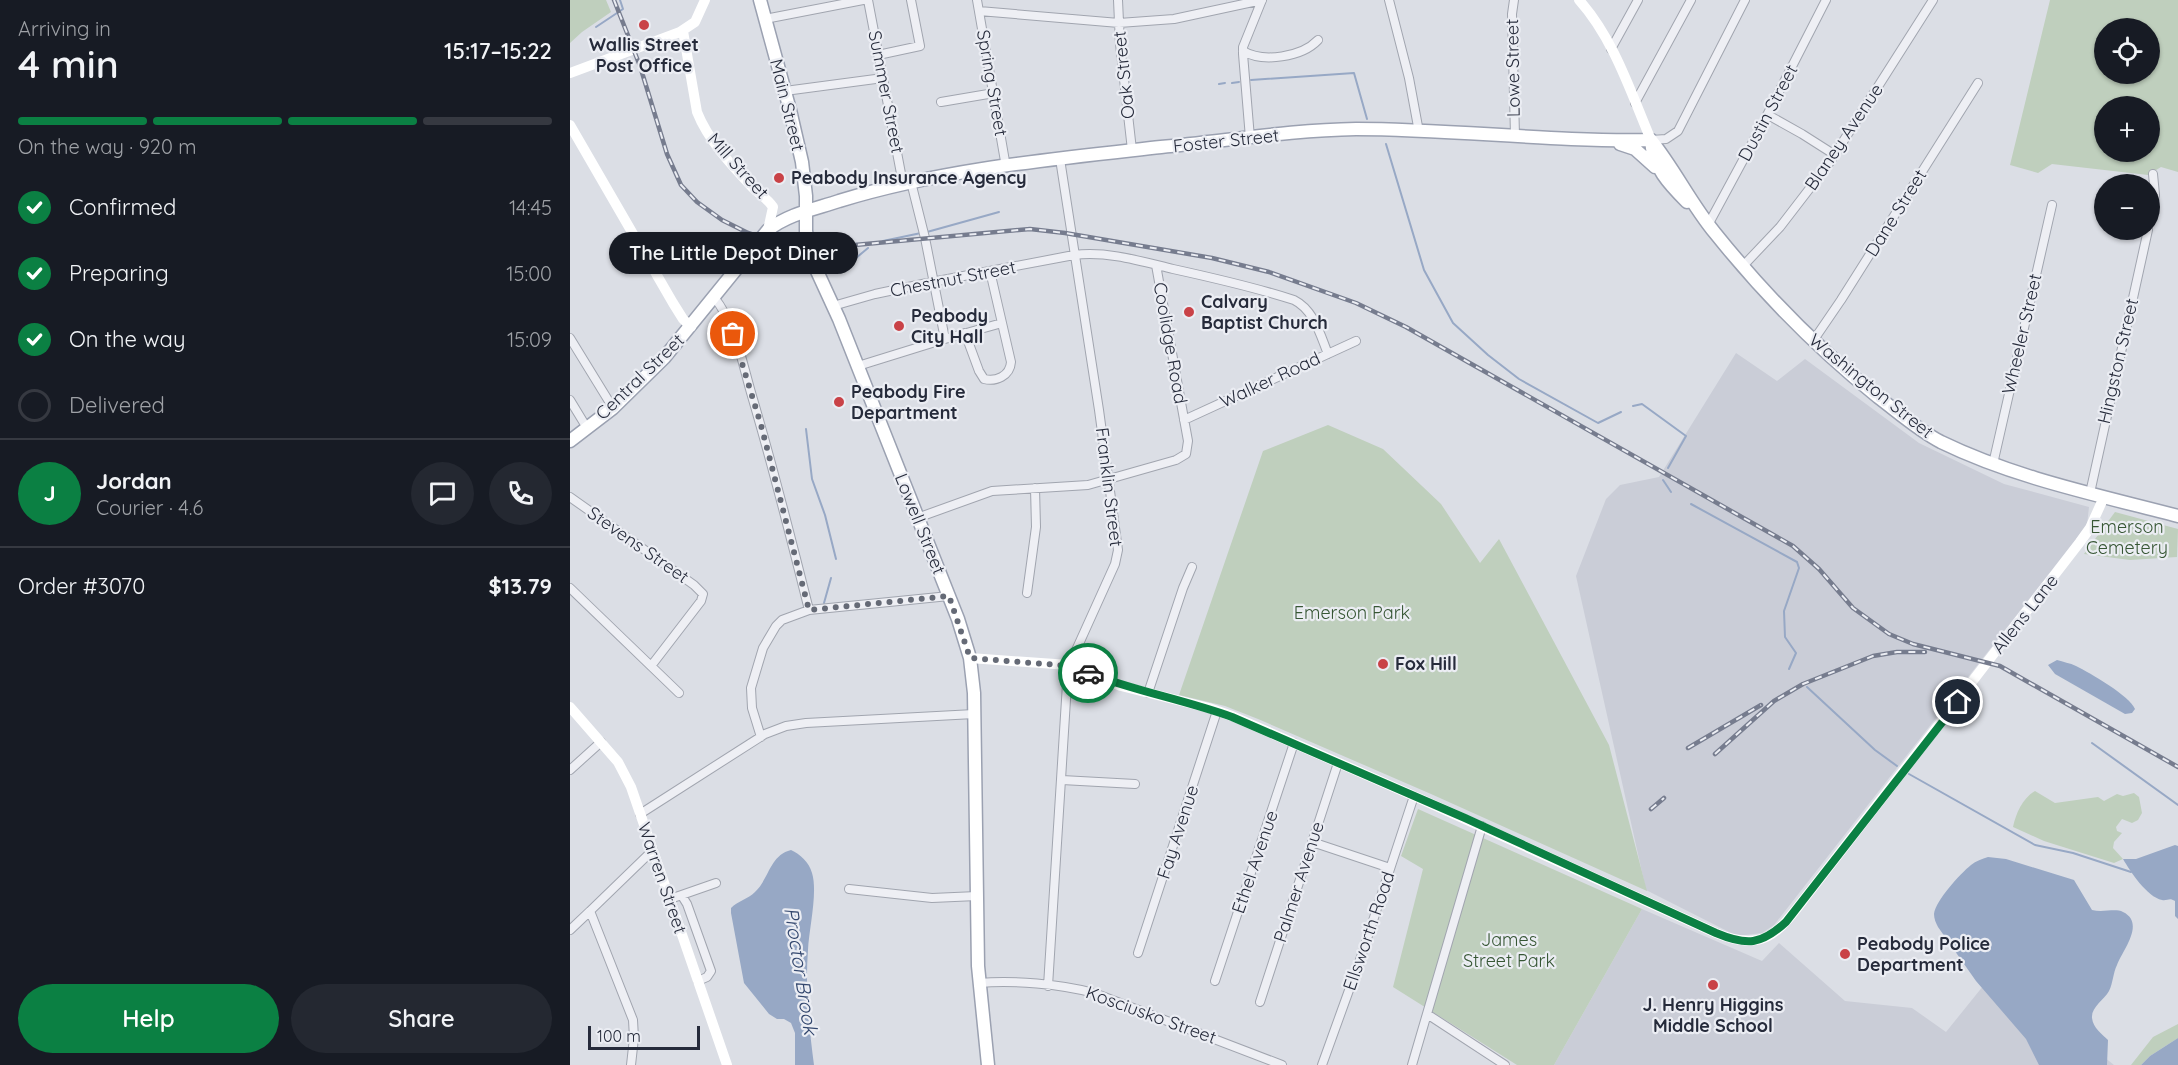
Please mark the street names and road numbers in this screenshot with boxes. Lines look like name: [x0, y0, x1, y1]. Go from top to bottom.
street label: Lowe Street: [1500, 19, 1525, 117]
street label: Spring Street: [972, 28, 1013, 138]
street label: Summer Street: [863, 29, 910, 155]
street label: Oak Street: [1107, 30, 1140, 120]
street label: Main Street: [765, 56, 810, 153]
street label: Dustin Street: [1733, 61, 1803, 165]
street label: Blaney Avenue: [1799, 79, 1888, 195]
street label: Foster Street: [1172, 124, 1280, 158]
street label: Mill Street: [703, 128, 774, 204]
street label: Dane Street: [1860, 165, 1931, 261]
street label: Chestnut Street: [888, 255, 1018, 302]
street label: Wheeler Street: [1996, 271, 2047, 396]
street label: Coolidge Road: [1148, 280, 1192, 405]
street label: Hingston Street: [2092, 296, 2143, 426]
street label: Washington Street: [1804, 328, 1938, 443]
street label: Central Street: [591, 329, 689, 425]
street label: Walker Road: [1216, 346, 1324, 413]
street label: Franklin Street: [1091, 426, 1128, 548]
street label: Lowell Street: [890, 470, 951, 578]
street label: Stevens Street: [583, 501, 694, 588]
street label: Allens Lane: [1986, 569, 2063, 658]
street label: Fay Avenue: [1152, 782, 1204, 882]
street label: Ethel Avenue: [1226, 807, 1283, 916]
street label: Warren Street: [633, 819, 692, 937]
street label: Palmer Avenue: [1268, 819, 1329, 945]
street label: Ellsworth Road: [1337, 868, 1400, 993]
street label: Kosciusko Street: [1083, 980, 1220, 1049]

